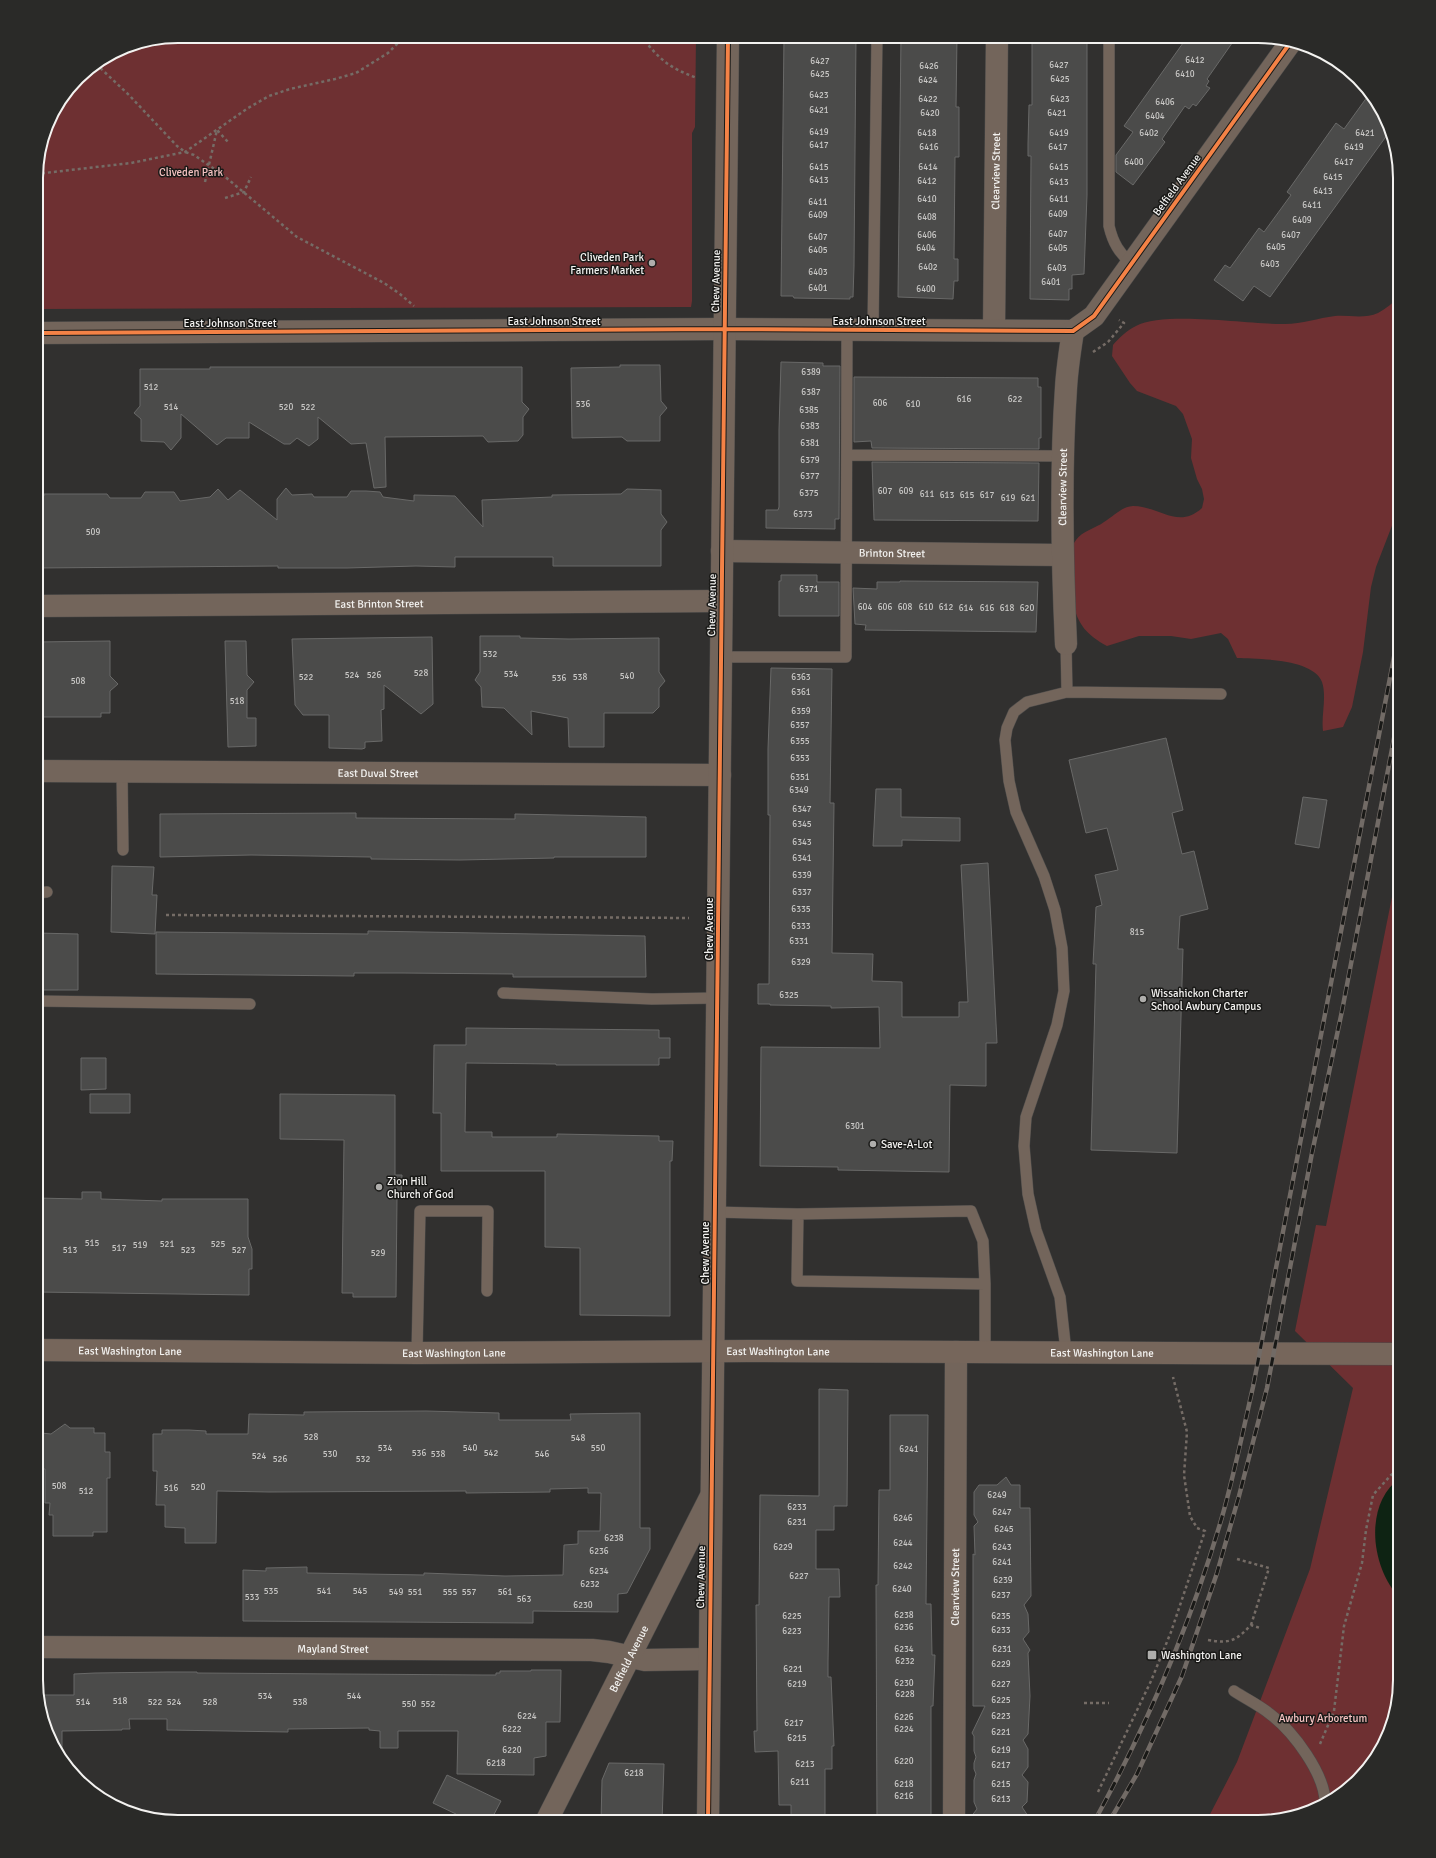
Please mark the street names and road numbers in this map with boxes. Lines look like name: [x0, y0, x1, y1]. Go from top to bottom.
street label: Clearview Street: [989, 132, 1003, 210]
street label: Belfield Avenue: [1150, 152, 1204, 218]
street label: Chew Avenue: [709, 250, 723, 312]
street label: East Johnson Street: [507, 315, 601, 328]
street label: East Johnson Street: [832, 315, 926, 328]
street label: East Johnson Street: [183, 317, 277, 330]
street label: Clearview Street: [1056, 448, 1070, 526]
street label: Brinton Street: [859, 546, 925, 560]
street label: Chew Avenue: [705, 574, 719, 636]
street label: East Brinton Street: [334, 597, 424, 610]
street label: East Duval Street: [337, 766, 419, 780]
street label: Chew Avenue: [703, 898, 716, 960]
street label: Chew Avenue: [699, 1222, 712, 1284]
street label: East Washington Lane: [78, 1344, 182, 1358]
street label: East Washington Lane: [726, 1344, 830, 1358]
street label: East Washington Lane: [402, 1346, 506, 1360]
street label: East Washington Lane: [1050, 1346, 1154, 1359]
street label: Chew Avenue: [694, 1546, 708, 1608]
street label: Clearview Street: [948, 1548, 962, 1626]
street label: Belfield Avenue: [606, 1623, 651, 1694]
street label: Mayland Street: [297, 1642, 369, 1655]

